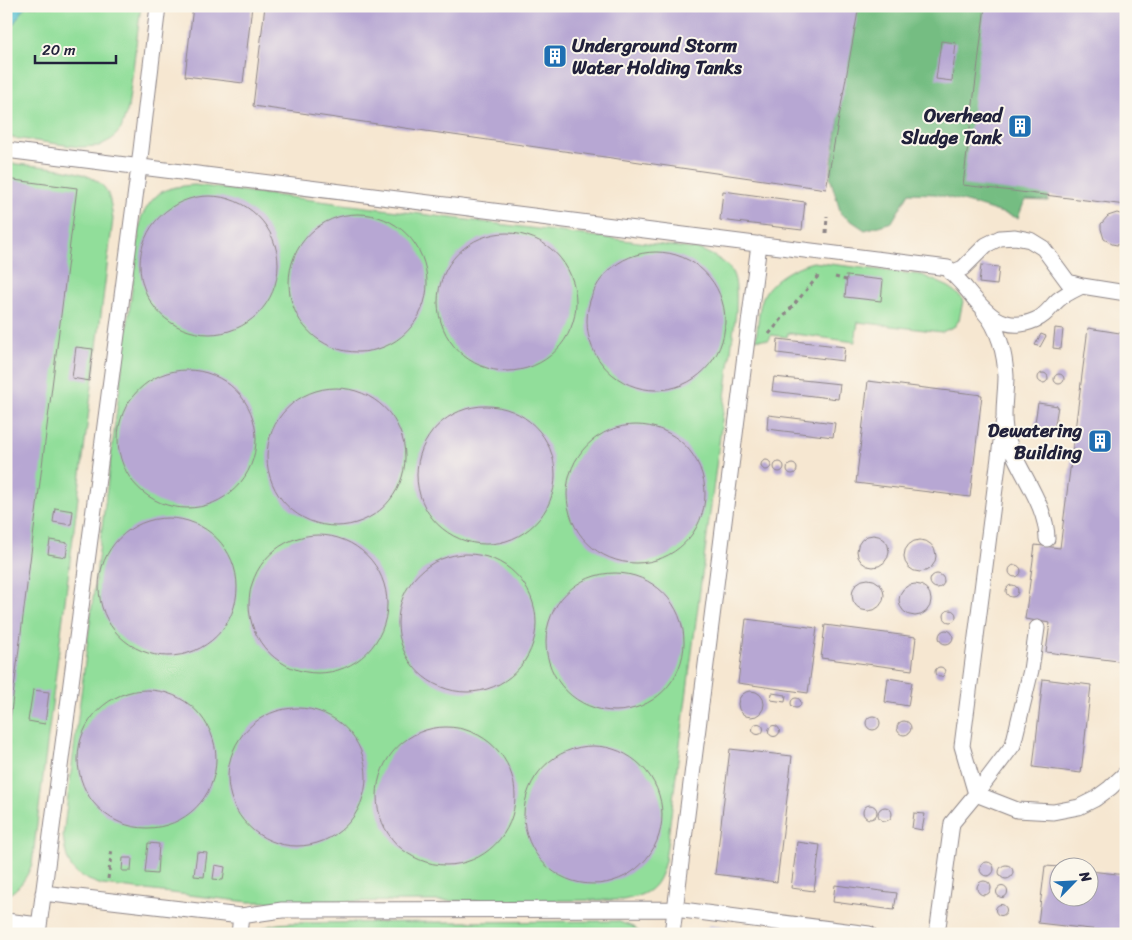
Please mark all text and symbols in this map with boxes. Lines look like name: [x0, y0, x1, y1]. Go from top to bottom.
place label: Underground Storm Water Holding Tanks: [572, 29, 743, 84]
scale bar: [35, 32, 116, 64]
text: 20 m: [42, 37, 76, 63]
building icon: Underground Storm Water Holding Tanks: [542, 43, 568, 69]
place label: Overhead Sludge Tank: [900, 99, 1004, 154]
building icon: Overhead Sludge Tank: [1007, 113, 1033, 139]
place label: Dewatering Building: [988, 414, 1082, 469]
building icon: Dewatering Building: [1087, 428, 1113, 454]
north arrow: [1050, 858, 1100, 908]
text: N: [1072, 866, 1099, 887]

